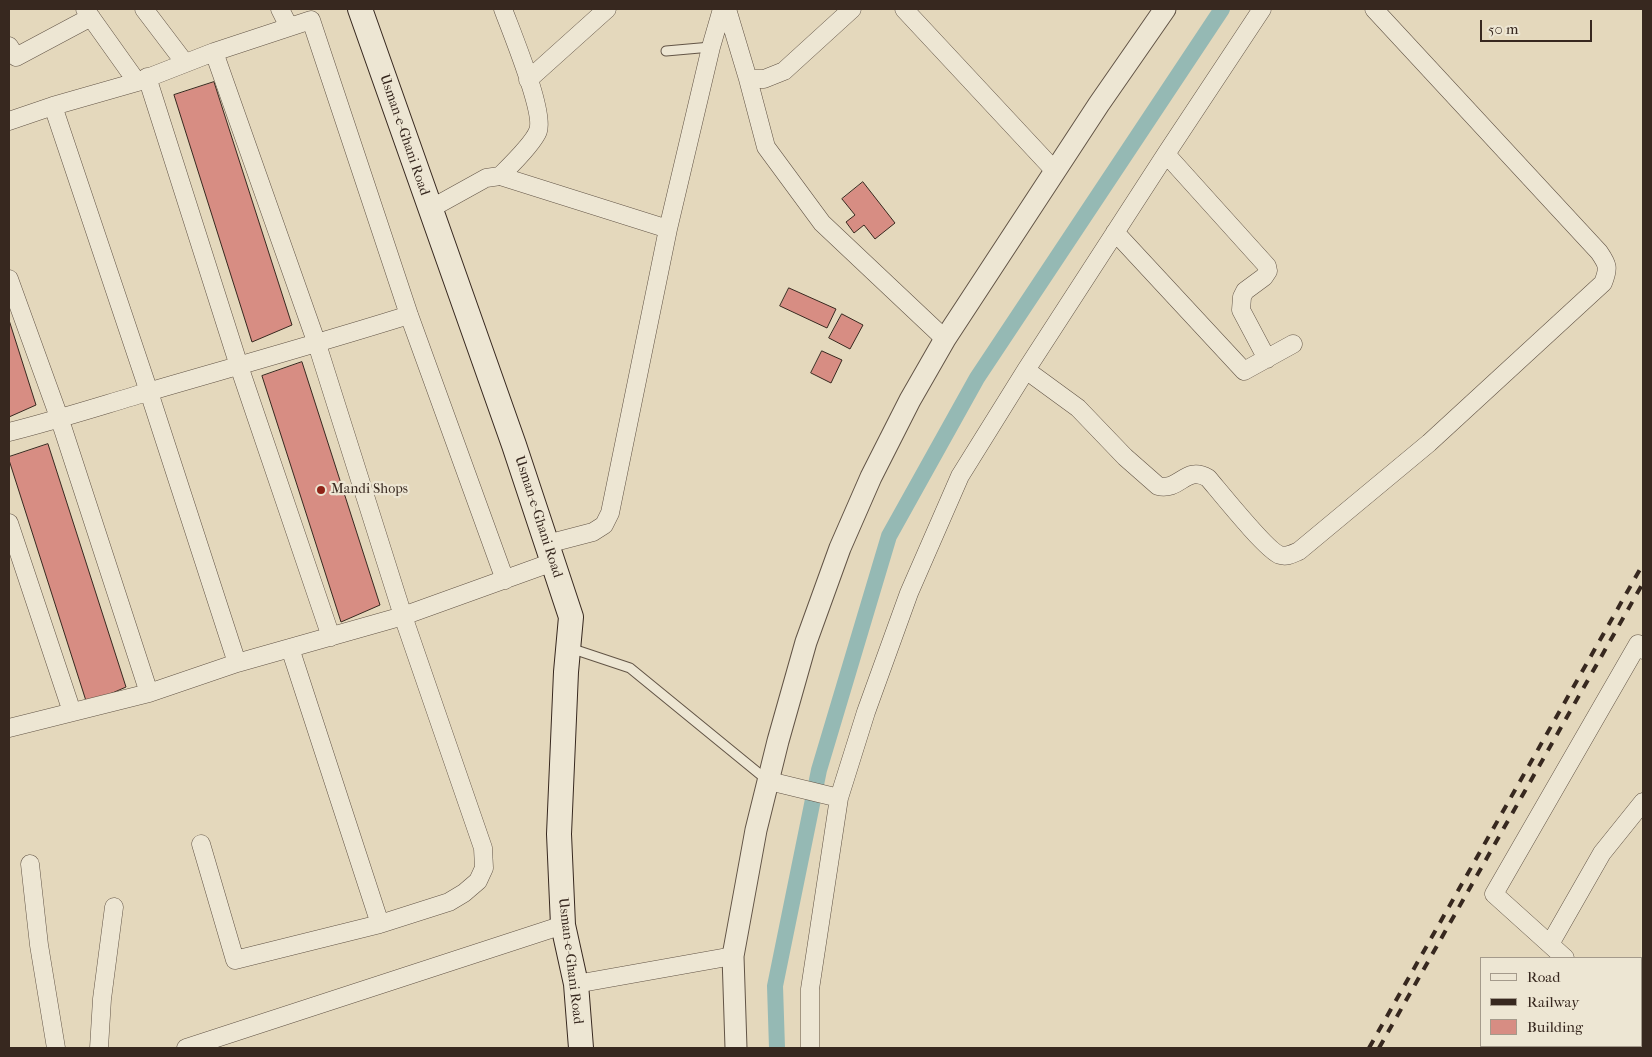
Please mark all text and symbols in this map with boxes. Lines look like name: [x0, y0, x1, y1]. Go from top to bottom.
scale bar: [1482, 10, 1594, 42]
text: 50 m: [1488, 20, 1518, 38]
street label: Usman-e-Ghani Road: [375, 72, 433, 198]
street label: Usman-e-Ghani Road: [510, 454, 566, 580]
place label: Mandi Shops: [331, 482, 408, 498]
marker: Mandi Shops: [315, 484, 327, 496]
street label: Usman-e-Ghani Road: [554, 897, 586, 1025]
legend: [1480, 957, 1642, 1047]
text: Road: [1527, 968, 1560, 986]
text: Railway: [1527, 993, 1579, 1011]
text: Building: [1527, 1018, 1583, 1036]

